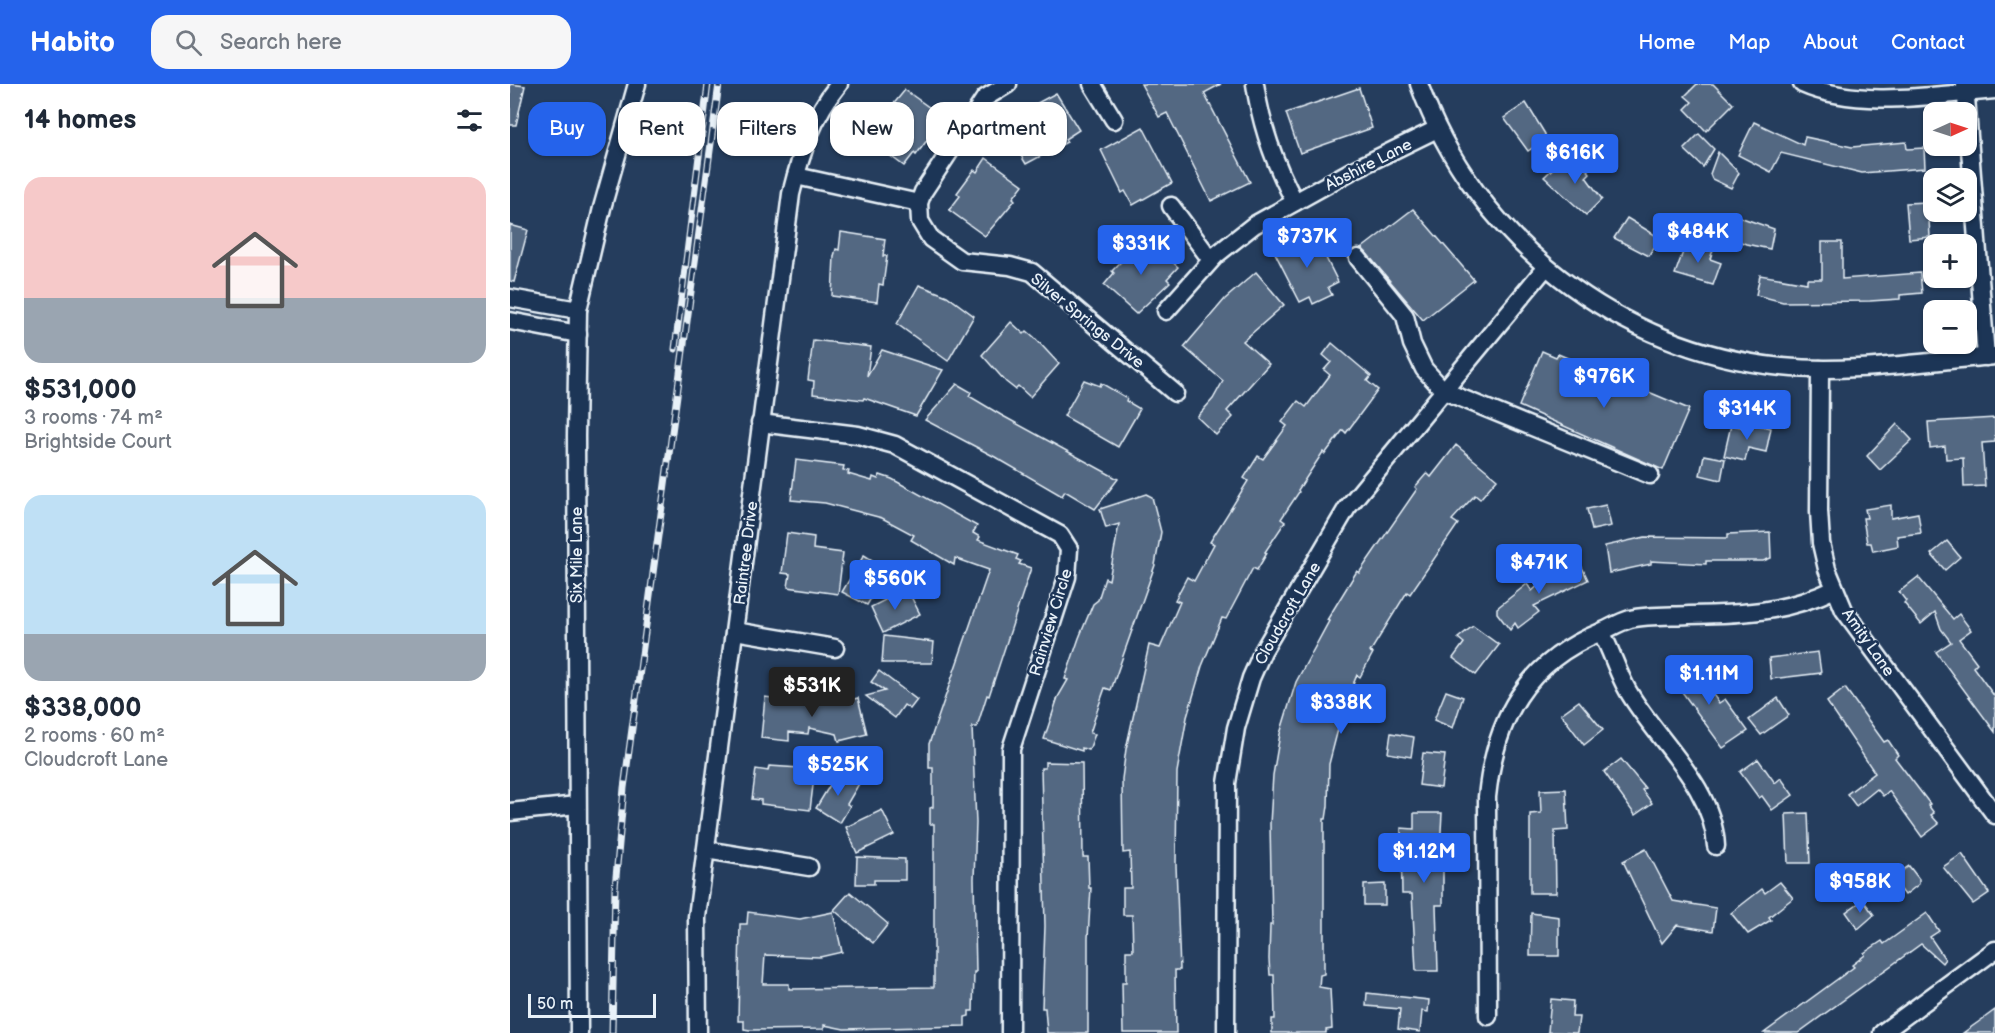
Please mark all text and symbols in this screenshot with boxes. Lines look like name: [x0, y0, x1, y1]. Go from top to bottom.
search box: [151, 15, 571, 69]
text: Habito: [30, 26, 115, 59]
icon: search: [172, 26, 205, 59]
text: Search here: [220, 29, 342, 56]
text: Home: [1638, 30, 1695, 55]
text: Map: [1728, 30, 1770, 55]
text: About: [1803, 30, 1858, 55]
text: Contact: [1891, 30, 1965, 55]
chip: Buy: [528, 102, 606, 156]
chip: Rent: [618, 102, 705, 156]
chip: Filters: [717, 102, 818, 156]
chip: New: [830, 102, 914, 156]
chip: Apartment: [926, 102, 1067, 156]
north arrow: [1923, 102, 1977, 156]
map controls: [1923, 102, 1977, 354]
icon: filters: [453, 104, 486, 137]
text: 14 homes: [24, 105, 136, 136]
pin: $616K: [1533, 134, 1617, 185]
street label: Abshire Lane: [1322, 135, 1416, 195]
text: $616K: [1545, 141, 1605, 165]
button: layers: [1923, 168, 1977, 222]
pin: $484K: [1656, 213, 1740, 264]
icon: home: [201, 216, 309, 324]
pin: $737K: [1265, 218, 1349, 269]
text: $484K: [1667, 220, 1729, 244]
pin: $331K: [1099, 225, 1183, 276]
text: $737K: [1277, 225, 1337, 249]
text: $331K: [1112, 232, 1170, 256]
button: +: [1923, 234, 1977, 288]
street label: Silver Springs Drive: [1027, 270, 1148, 373]
button: −: [1923, 300, 1977, 354]
pin: $976K: [1562, 358, 1646, 409]
text: $976K: [1573, 365, 1635, 389]
text: $531,000: [24, 375, 137, 406]
pin: $314K: [1705, 390, 1789, 441]
text: $314K: [1718, 397, 1776, 421]
text: 3 rooms · 74 m²: [24, 406, 163, 430]
text: Brightside Court: [24, 430, 172, 454]
street label: Raintree Drive: [731, 500, 762, 606]
street label: Six Mile Lane: [568, 506, 587, 603]
icon: home: [201, 534, 309, 642]
pin: $471K: [1497, 544, 1581, 595]
text: $471K: [1510, 551, 1568, 575]
street label: Cloudcroft Lane: [1251, 559, 1326, 668]
pin: $560K: [853, 560, 937, 611]
street label: Rainview Circle: [1026, 566, 1077, 678]
text: $560K: [864, 567, 926, 591]
street label: Amity Lane: [1837, 605, 1898, 681]
pin: $1.11M: [1660, 655, 1758, 706]
text: $1.11M: [1679, 662, 1739, 686]
pin: $531K: [770, 667, 854, 718]
text: $531K: [783, 674, 841, 698]
pin: $338K: [1299, 684, 1383, 735]
text: $338K: [1310, 691, 1372, 715]
text: $338,000: [24, 693, 142, 724]
text: 2 rooms · 60 m²: [24, 724, 165, 748]
pin: $525K: [796, 746, 880, 797]
text: Cloudcroft Lane: [24, 748, 168, 772]
text: $525K: [807, 753, 869, 777]
pin: $1.12M: [1375, 833, 1473, 884]
text: $1.12M: [1392, 840, 1456, 864]
pin: $958K: [1818, 863, 1902, 914]
text: $958K: [1829, 870, 1891, 894]
scale bar: [528, 991, 656, 1018]
text: 50 m: [537, 995, 573, 1014]

